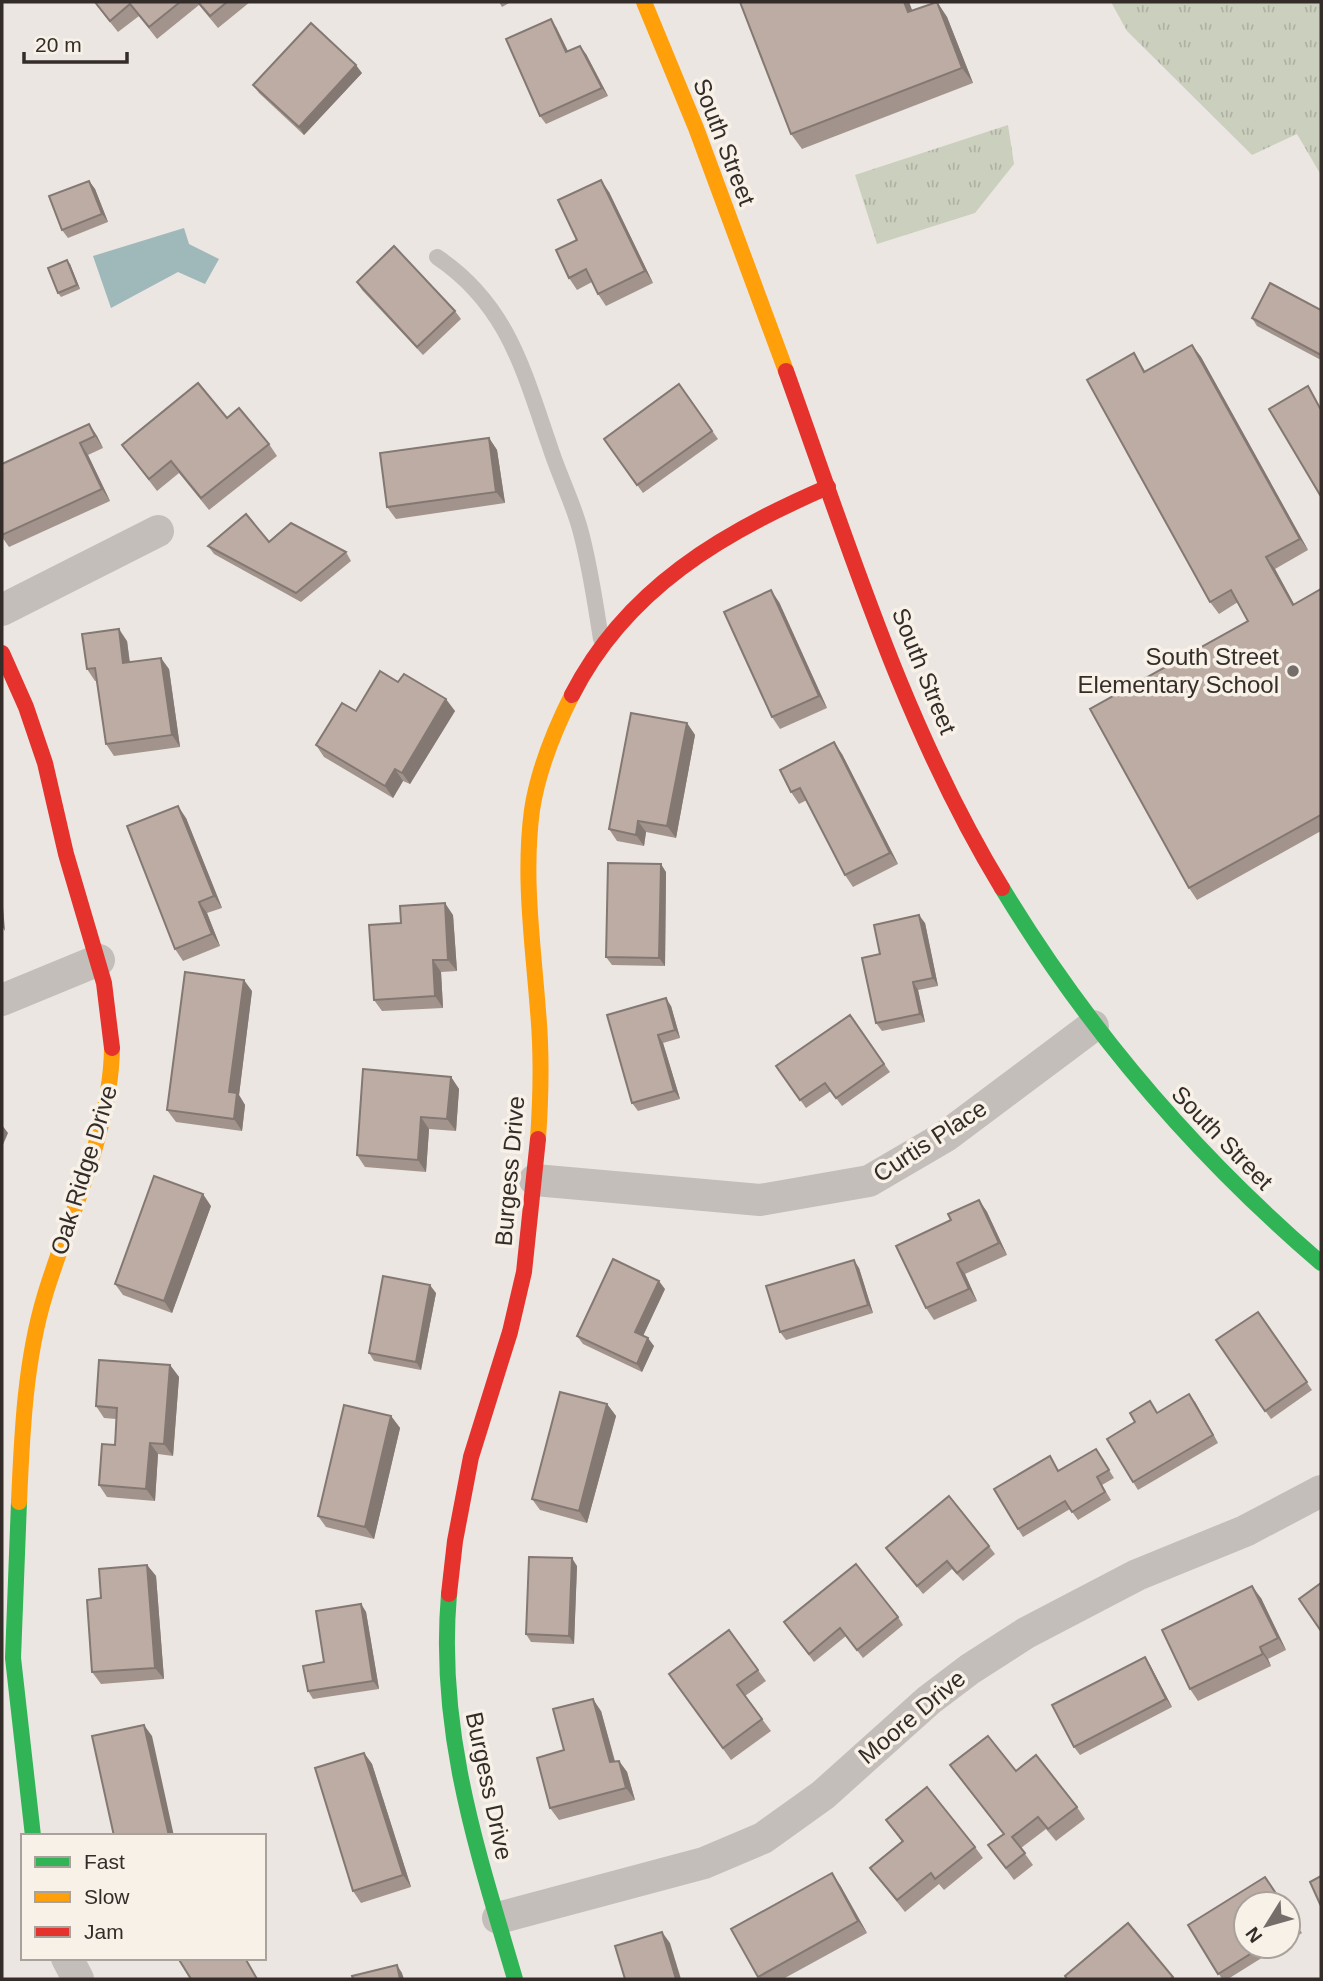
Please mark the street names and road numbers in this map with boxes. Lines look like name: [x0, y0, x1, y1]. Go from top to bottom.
street label: South Street: [688, 75, 761, 209]
street label: South Street: [887, 604, 962, 738]
street label: South Street: [1166, 1080, 1279, 1195]
street label: Oak Ridge Drive: [45, 1082, 122, 1258]
street label: Curtis Place: [868, 1094, 991, 1187]
street label: Burgess Drive: [489, 1095, 530, 1247]
street label: Moore Drive: [853, 1664, 970, 1769]
street label: Burgess Drive: [461, 1709, 518, 1862]

